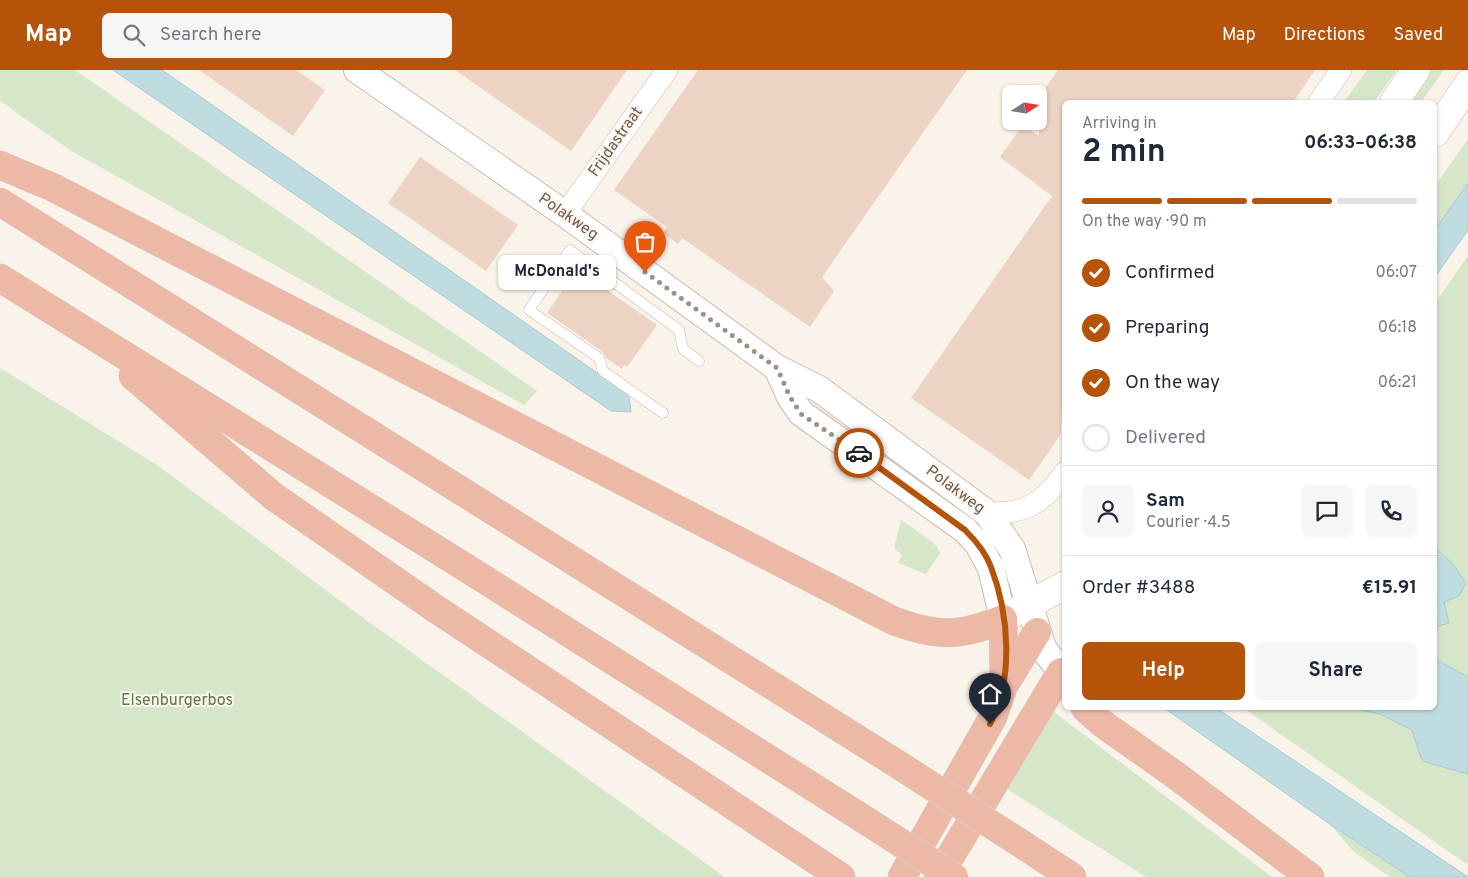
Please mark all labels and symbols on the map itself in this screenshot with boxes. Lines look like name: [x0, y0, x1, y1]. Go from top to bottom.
north arrow: [1002, 85, 1048, 130]
street label: Frijdastraat: [584, 103, 648, 181]
street label: Polakweg: [534, 189, 602, 245]
pin: [624, 221, 666, 272]
callout: McDonald's: [498, 254, 615, 290]
courier: [834, 428, 884, 478]
street label: Polakweg: [921, 461, 989, 519]
pin: [969, 673, 1011, 724]
park label: Elsenburgerbos: [121, 691, 233, 711]

